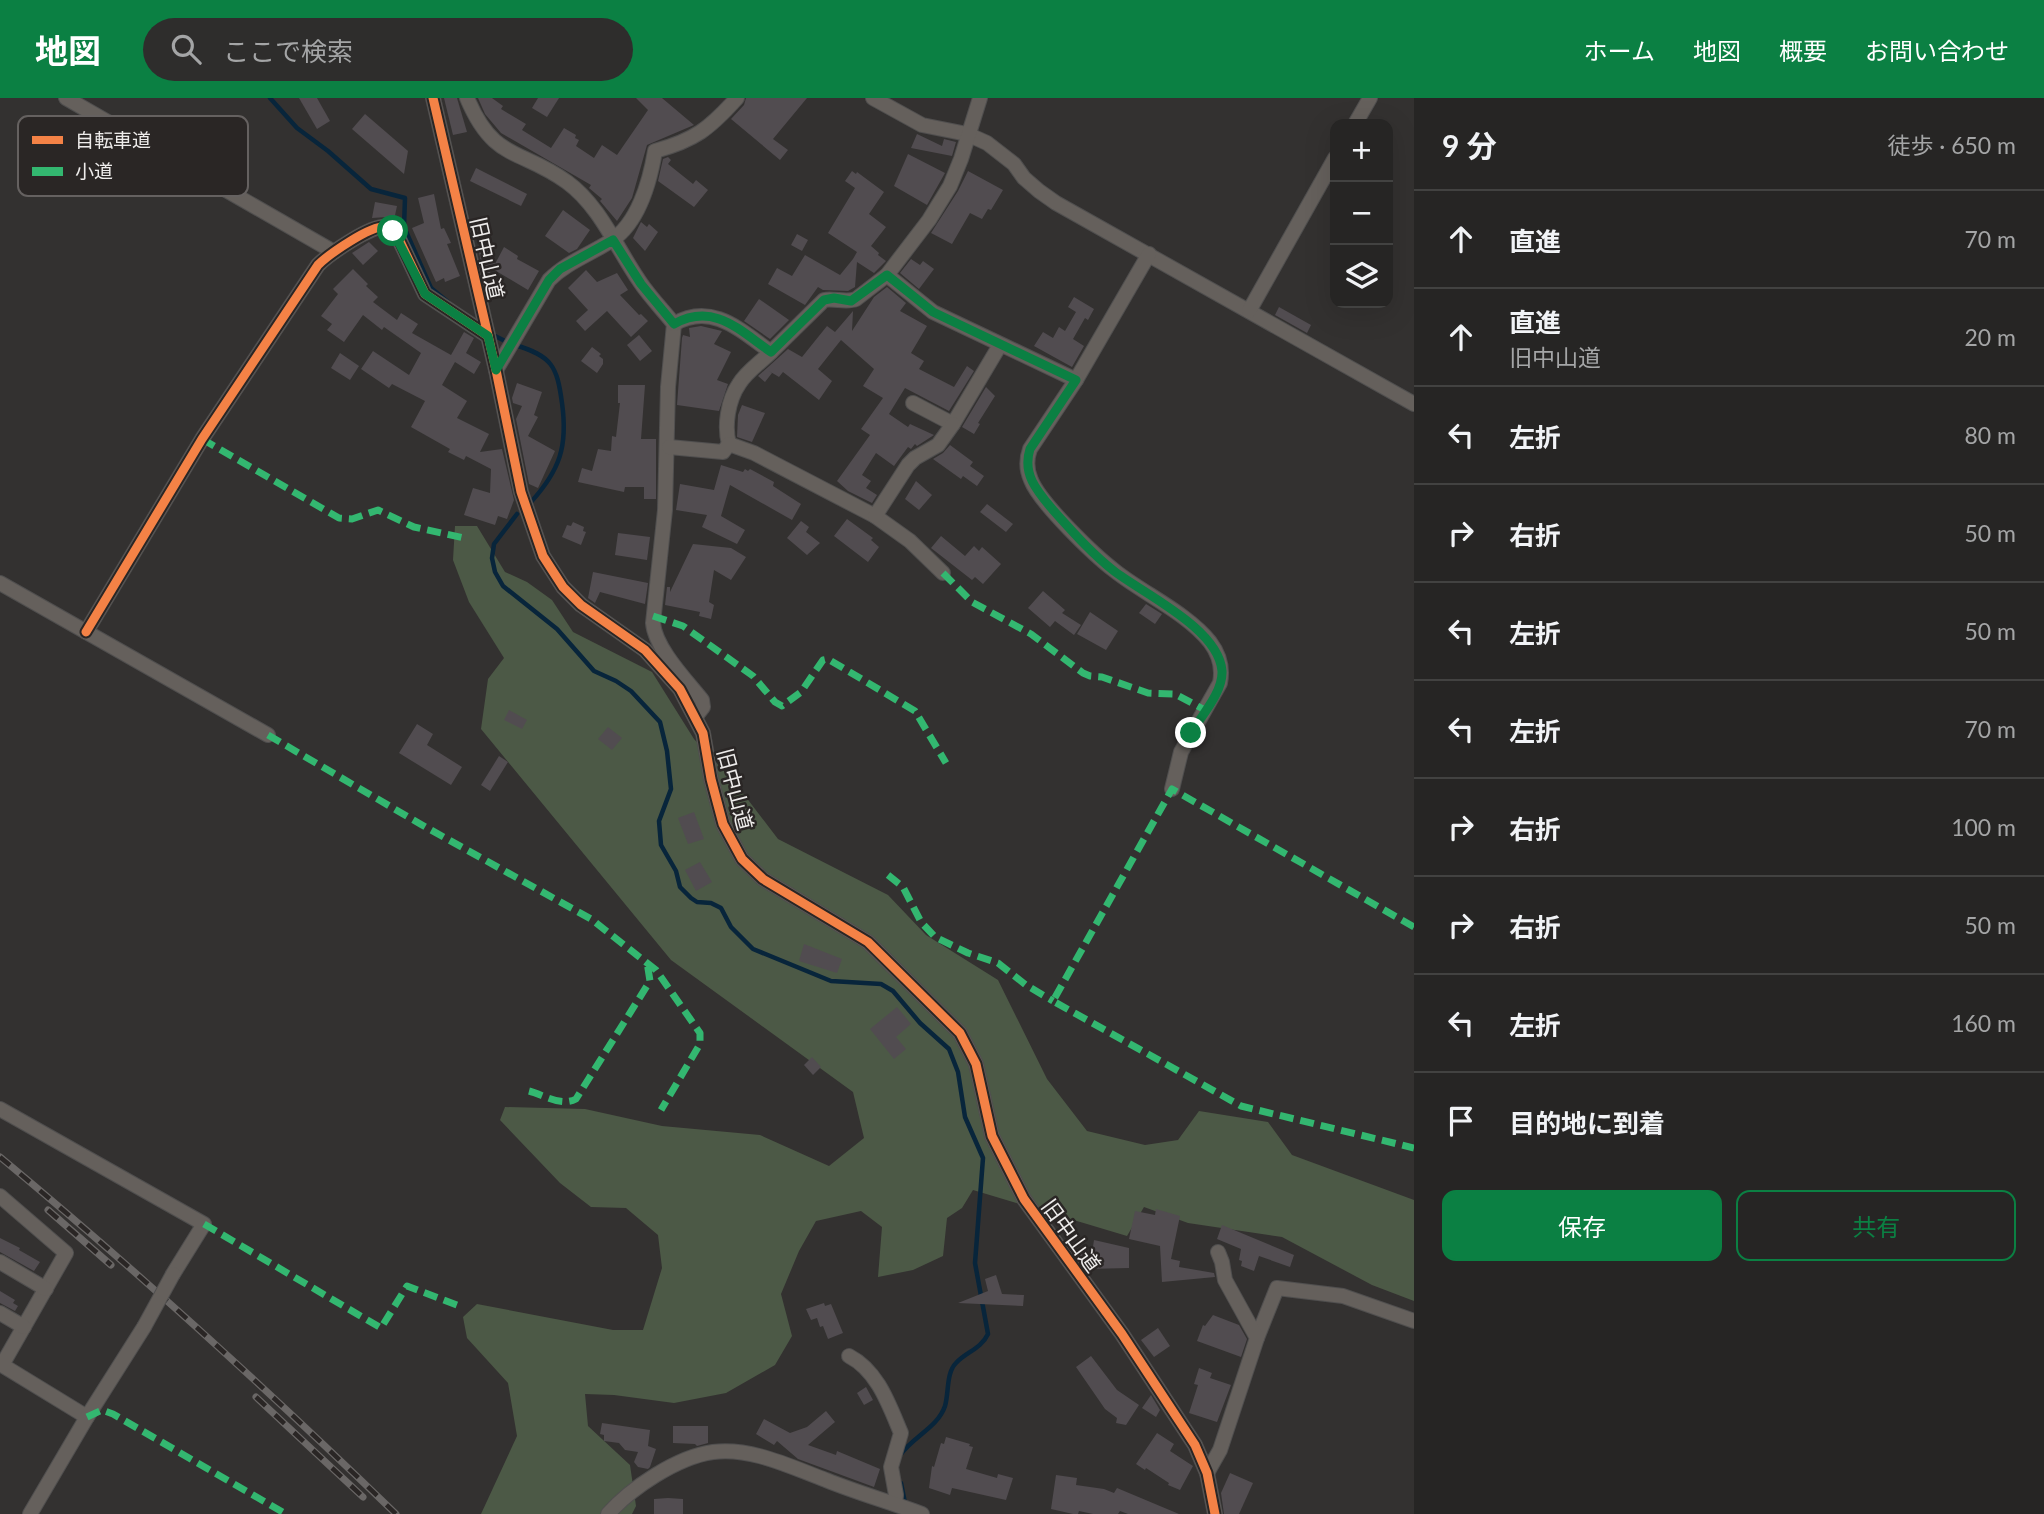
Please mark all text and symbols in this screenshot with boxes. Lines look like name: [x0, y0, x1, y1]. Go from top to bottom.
search box: [143, 18, 633, 81]
text: 地図: [35, 30, 101, 70]
icon: search: [167, 30, 205, 68]
text: ここで検索: [223, 35, 353, 67]
text: ホーム: [1584, 36, 1655, 65]
text: 地図: [1693, 36, 1741, 65]
text: 概要: [1779, 36, 1827, 65]
text: お問い合わせ: [1865, 36, 2009, 65]
legend: [18, 116, 248, 196]
map controls: [1330, 119, 1393, 308]
button: +: [1330, 119, 1393, 182]
text: 9 分: [1442, 127, 1497, 163]
text: 自転車道: [75, 128, 151, 151]
text: 徒歩 · 650 m: [1887, 131, 2016, 159]
text: 小道: [75, 159, 113, 182]
button: −: [1330, 182, 1393, 245]
street label: 旧中山道: [466, 214, 510, 302]
route start: [377, 215, 408, 246]
icon: ahead: [1442, 220, 1480, 258]
text: 直進: [1509, 225, 1561, 257]
text: 70 m: [1965, 225, 2016, 253]
button: layers: [1330, 245, 1393, 308]
text: 直進: [1509, 306, 1561, 338]
icon: ahead: [1442, 318, 1480, 356]
text: 20 m: [1965, 323, 2016, 351]
text: 旧中山道: [1509, 343, 1601, 371]
icon: left: [1442, 416, 1480, 454]
text: 左折: [1509, 421, 1561, 453]
text: 80 m: [1965, 421, 2016, 449]
icon: right: [1442, 514, 1480, 552]
text: 右折: [1509, 519, 1561, 551]
text: 50 m: [1965, 519, 2016, 547]
icon: left: [1442, 612, 1480, 650]
text: 左折: [1509, 617, 1561, 649]
text: 50 m: [1965, 617, 2016, 645]
icon: left: [1442, 710, 1480, 748]
text: 左折: [1509, 715, 1561, 747]
text: 70 m: [1965, 715, 2016, 743]
route end: [1175, 717, 1206, 748]
street label: 旧中山道: [713, 745, 759, 833]
icon: right: [1442, 808, 1480, 846]
text: 右折: [1509, 813, 1561, 845]
text: 100 m: [1951, 813, 2016, 841]
icon: right: [1442, 906, 1480, 944]
text: 右折: [1509, 911, 1561, 943]
text: 50 m: [1965, 911, 2016, 939]
icon: left: [1442, 1004, 1480, 1042]
text: 左折: [1509, 1009, 1561, 1041]
text: 160 m: [1951, 1009, 2016, 1037]
icon: arrive: [1442, 1102, 1480, 1140]
text: 目的地に到着: [1509, 1107, 1665, 1139]
button: 保存: [1442, 1190, 1722, 1261]
button: 共有: [1736, 1190, 2016, 1261]
street label: 旧中山道: [1037, 1194, 1107, 1276]

